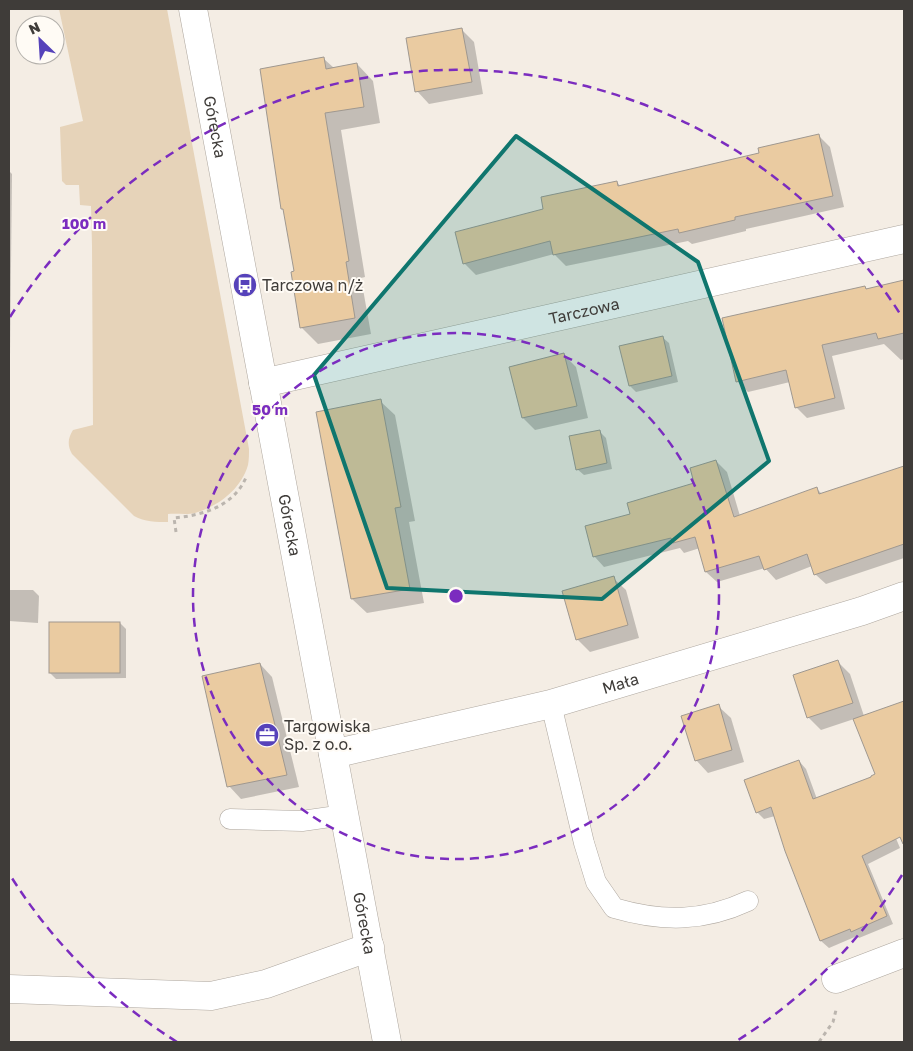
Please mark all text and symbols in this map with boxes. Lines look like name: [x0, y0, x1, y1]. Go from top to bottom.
north arrow: [15, 15, 65, 65]
text: N: [26, 18, 43, 38]
street label: Górecka: [200, 94, 231, 160]
text: 100 m: [62, 214, 106, 232]
bus stop icon: Tarczowa n/ż: [232, 272, 258, 298]
place label: Tarczowa n/ż: [262, 275, 363, 295]
street label: Tarczowa: [547, 293, 621, 328]
text: 50 m: [252, 400, 288, 418]
street label: Górecka: [274, 492, 306, 558]
centre of rings: [447, 587, 465, 605]
street label: Mała: [600, 668, 641, 698]
place label: Targowiska Sp. z o.o.: [284, 716, 371, 754]
office icon: Targowiska Sp. z o.o.: [254, 722, 280, 748]
street label: Górecka: [349, 890, 380, 956]

